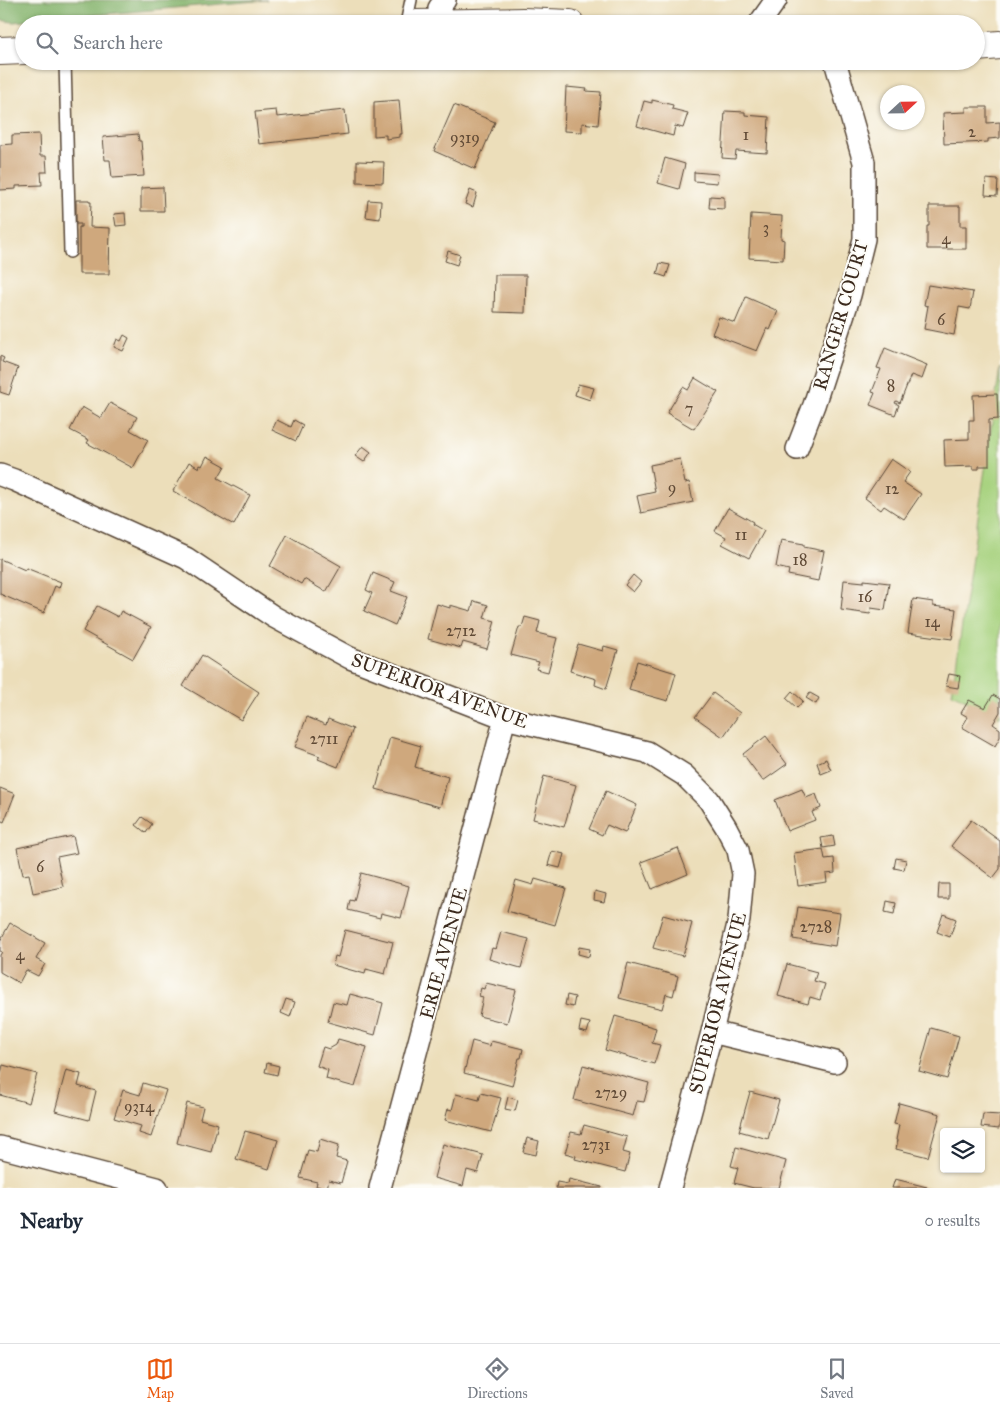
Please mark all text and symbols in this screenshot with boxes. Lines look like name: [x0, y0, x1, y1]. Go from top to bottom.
search box: [15, 15, 985, 70]
icon: search: [33, 29, 61, 57]
text: Search here: [73, 31, 163, 54]
north arrow: [880, 85, 925, 130]
house number: 2: [968, 122, 976, 141]
house number: 1: [743, 125, 749, 144]
house number: 9319: [450, 128, 480, 147]
house number: 3: [763, 218, 769, 237]
house number: 4: [942, 229, 952, 248]
street label: RANGER COURT: [808, 237, 873, 393]
house number: 6: [937, 310, 946, 329]
house number: 8: [887, 376, 895, 395]
house number: 7: [685, 399, 693, 418]
house number: 9: [668, 478, 676, 497]
house number: 12: [885, 479, 899, 498]
house number: 11: [735, 525, 747, 544]
house number: 18: [793, 550, 807, 569]
house number: 16: [858, 587, 873, 606]
house number: 14: [924, 612, 941, 631]
house number: 2712: [446, 621, 476, 640]
street label: SUPERIOR AVENUE: [348, 648, 532, 733]
house number: 2711: [310, 729, 338, 748]
house number: 6: [36, 857, 45, 876]
street label: ERIE AVENUE: [415, 884, 472, 1022]
street label: SUPERIOR AVENUE: [684, 910, 751, 1096]
house number: 2728: [800, 917, 832, 936]
house number: 4: [16, 945, 26, 964]
house number: 2729: [595, 1083, 627, 1102]
house number: 9314: [124, 1097, 155, 1116]
map controls: [940, 1128, 985, 1173]
button: layers: [940, 1128, 985, 1173]
house number: 2731: [582, 1135, 610, 1154]
text: Nearby: [20, 1208, 83, 1234]
text: 0 results: [925, 1211, 980, 1230]
tab: Map: [146, 1355, 174, 1402]
tab: Directions: [467, 1355, 528, 1402]
tab: Saved: [820, 1355, 854, 1402]

